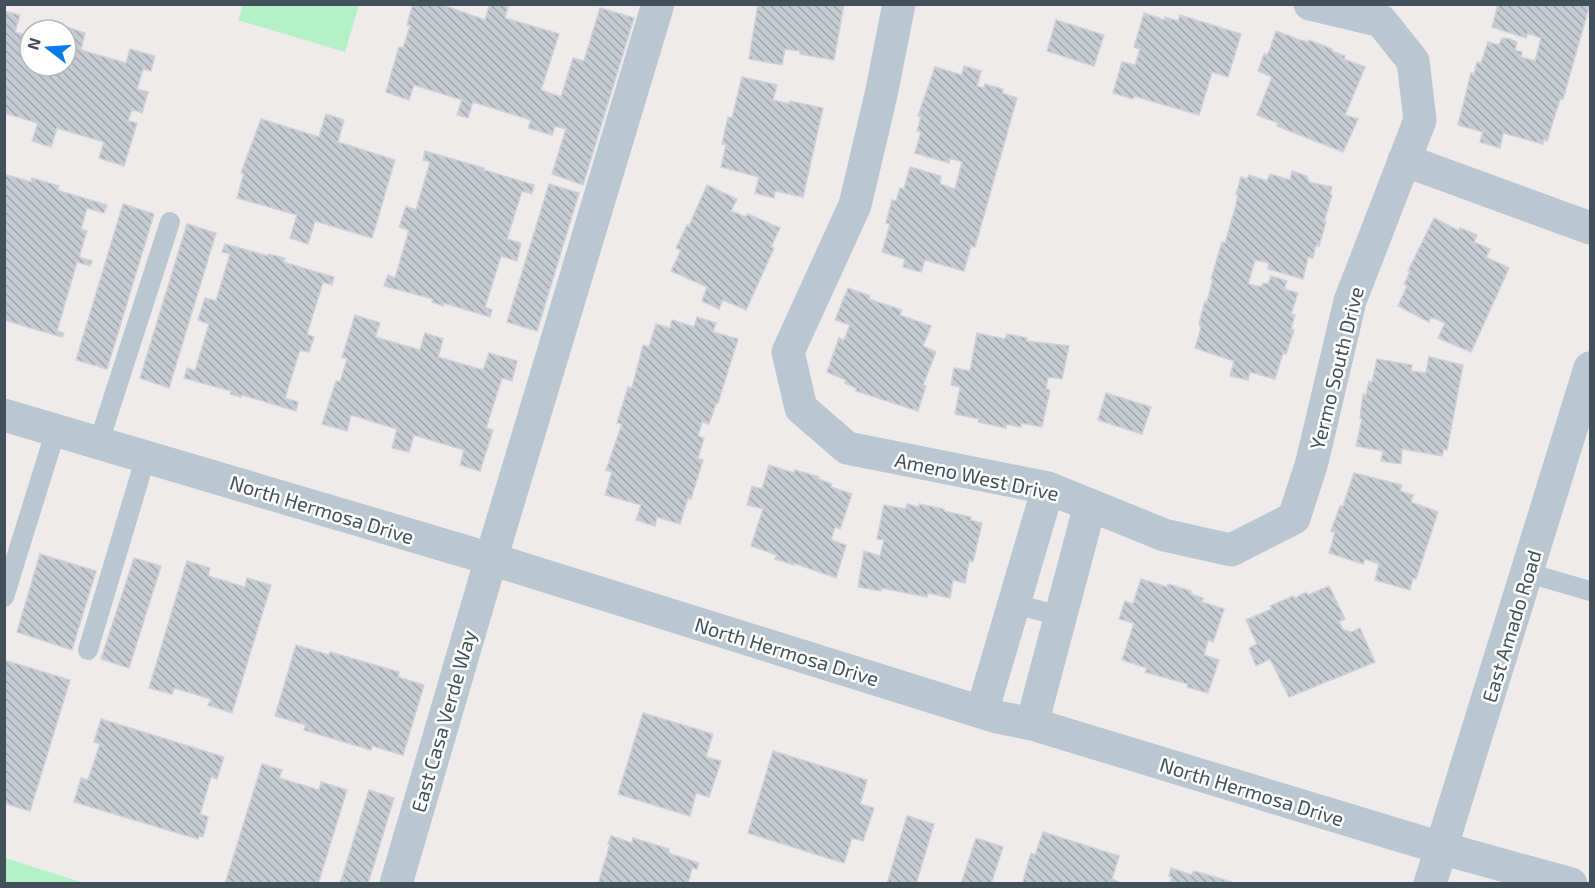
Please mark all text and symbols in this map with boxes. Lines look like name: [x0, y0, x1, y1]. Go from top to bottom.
north arrow: [18, 18, 78, 78]
text: N: [22, 35, 44, 52]
street label: Yermo South Drive: [1304, 284, 1368, 452]
street label: Ameno West Drive: [893, 447, 1061, 505]
street label: North Hermosa Drive: [227, 470, 417, 548]
street label: East Amado Road: [1476, 547, 1546, 705]
street label: North Hermosa Drive: [692, 612, 882, 690]
street label: East Casa Verde Way: [405, 627, 481, 815]
street label: North Hermosa Drive: [1157, 752, 1347, 830]

